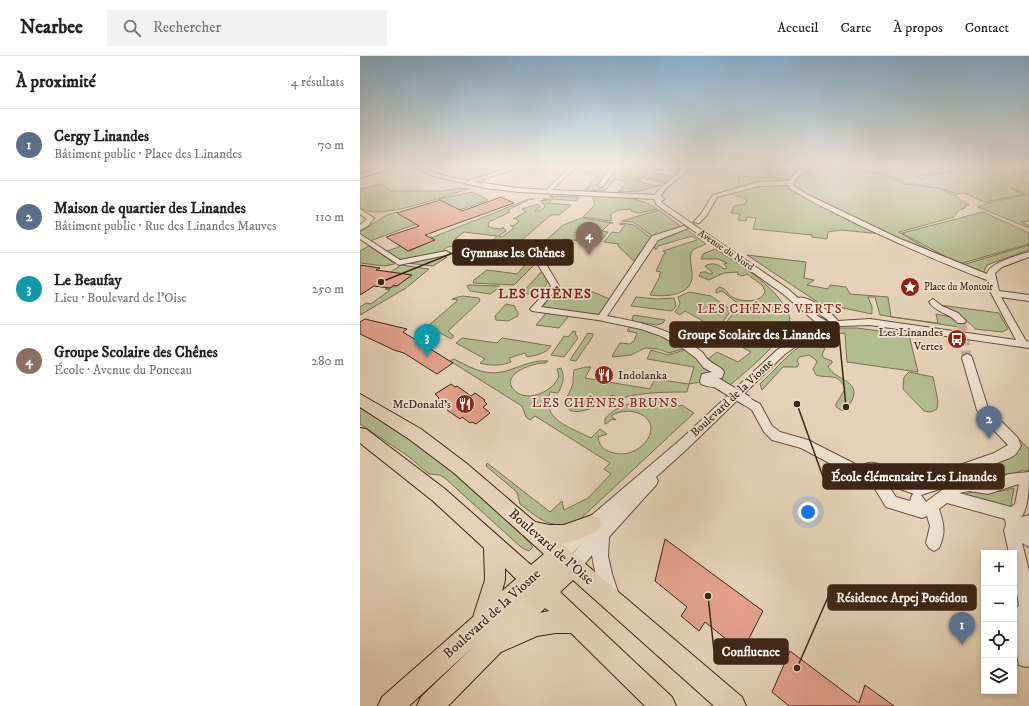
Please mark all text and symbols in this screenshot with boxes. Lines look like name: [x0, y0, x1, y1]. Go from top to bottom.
search box: [107, 10, 387, 46]
text: Nearbee: [20, 16, 83, 39]
icon: search: [121, 17, 143, 39]
text: Rechercher: [153, 18, 221, 37]
text: Accueil: [777, 19, 819, 37]
text: Carte: [841, 19, 871, 37]
text: À propos: [893, 19, 943, 37]
text: Contact: [965, 19, 1009, 37]
text: À proximité: [16, 71, 96, 93]
text: 4 résultats: [291, 74, 344, 90]
text: Cergy Linandes: [54, 127, 149, 146]
text: 1: [27, 137, 31, 153]
text: 70 m: [318, 137, 344, 153]
text: Bâtiment public · Place des Linandes: [54, 146, 242, 162]
text: Maison de quartier des Linandes: [54, 199, 246, 218]
text: 2: [26, 209, 32, 225]
text: 110 m: [315, 209, 344, 225]
text: Bâtiment public · Rue des Linandes Mauves: [54, 218, 276, 234]
pin: 4: [576, 222, 602, 255]
street label: Avenue du Nord: [696, 227, 756, 273]
callout: Gymnase les Chênes: [453, 240, 573, 265]
text: Gymnase les Chênes: [461, 245, 565, 262]
text: Le Beaufay: [54, 271, 122, 290]
place icon: Place du Montoir: [899, 276, 921, 298]
text: 3: [27, 281, 31, 297]
text: 250 m: [312, 281, 344, 297]
place label: Place du Montoir: [924, 281, 993, 293]
district label: LES CHÊNES: [498, 285, 592, 302]
text: Lieu · Boulevard de l'Oise: [54, 290, 187, 306]
district label: LES CHÊNES VERTS: [697, 301, 843, 317]
callout: Groupe Scolaire des Linandes: [670, 322, 839, 347]
pin: 3: [414, 324, 440, 357]
place label: Les Linandes Vertes: [878, 325, 943, 354]
text: Groupe Scolaire des Linandes: [678, 327, 831, 344]
bus stop icon: Les Linandes Vertes: [946, 328, 968, 350]
text: Groupe Scolaire des Chênes: [54, 343, 218, 362]
text: 4: [25, 353, 33, 369]
text: 280 m: [312, 353, 344, 369]
street label: Boulevard de la Viosne: [688, 356, 776, 440]
text: École · Avenue du Ponceau: [54, 362, 192, 378]
restaurant icon: Indolanka: [593, 364, 615, 386]
place label: Indolanka: [618, 368, 668, 383]
restaurant icon: McDonald's: [454, 393, 476, 415]
district label: LES CHÊNES BRUNS: [532, 395, 678, 411]
place label: McDonald's: [392, 397, 451, 412]
pin: 2: [976, 406, 1002, 439]
callout: École élémentaire Les Linandes: [823, 464, 1004, 489]
text: École élémentaire Les Linandes: [831, 468, 997, 485]
your location: [798, 502, 818, 522]
street label: Boulevard de l'Oise: [505, 505, 598, 589]
map controls: [981, 550, 1017, 694]
button: +: [981, 550, 1017, 586]
street label: Boulevard de la Viosne: [439, 565, 545, 663]
callout: Résidence Arpej Poséidon: [828, 585, 976, 610]
button: −: [981, 586, 1017, 622]
text: Résidence Arpej Poséidon: [836, 590, 968, 607]
pin: 1: [949, 612, 975, 645]
button: locate: [981, 622, 1017, 658]
callout: Confluence: [714, 639, 788, 664]
text: Confluence: [722, 644, 781, 660]
button: layers: [981, 658, 1017, 694]

